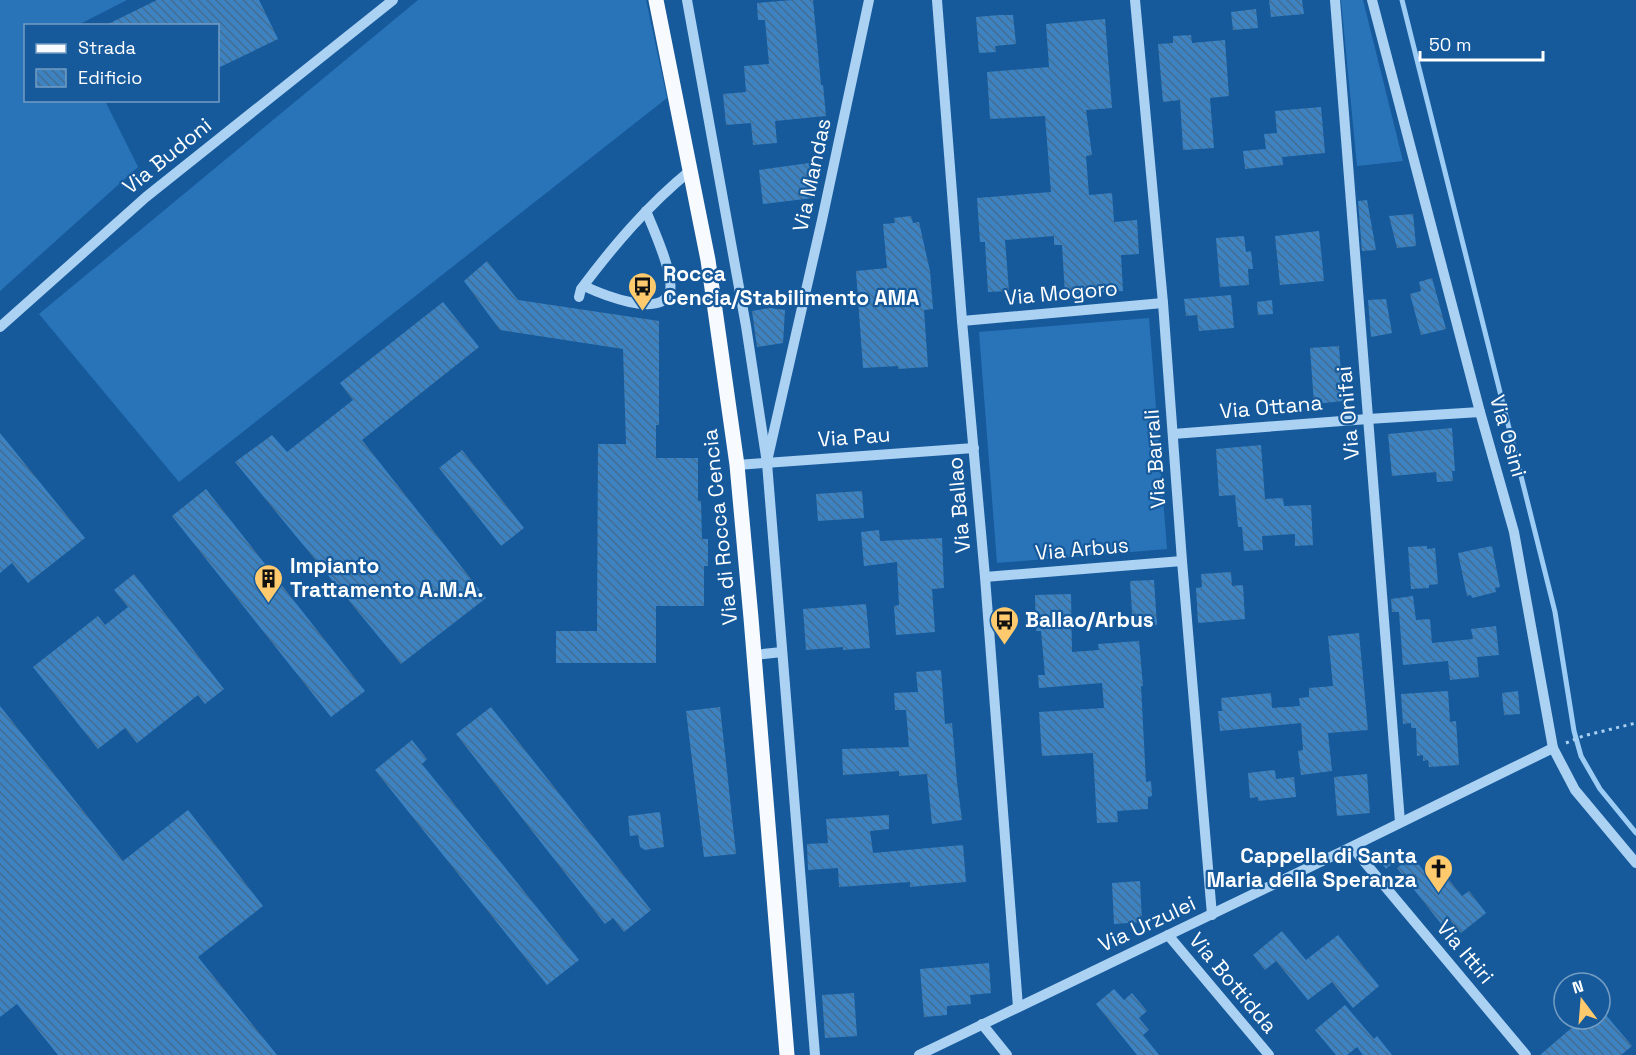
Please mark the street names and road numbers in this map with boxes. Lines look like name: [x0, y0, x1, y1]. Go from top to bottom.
street label: Via Budoni: [117, 111, 217, 200]
street label: Via Mandas: [786, 116, 837, 234]
street label: Via Mogoro: [1003, 274, 1119, 311]
street label: Via Onifai: [1330, 365, 1365, 461]
street label: Via Ottana: [1218, 389, 1323, 424]
street label: Via Osini: [1484, 392, 1533, 480]
street label: Via Barrali: [1138, 409, 1171, 510]
street label: Via Pau: [817, 420, 891, 453]
street label: Via di Rocca Cencia: [696, 428, 743, 626]
street label: Via Ballao: [941, 456, 976, 554]
street label: Via Arbus: [1034, 531, 1130, 566]
street label: Via Urzulei: [1094, 889, 1200, 958]
street label: Via Ittiri: [1431, 914, 1500, 989]
street label: Via Bottidda: [1183, 927, 1283, 1039]

